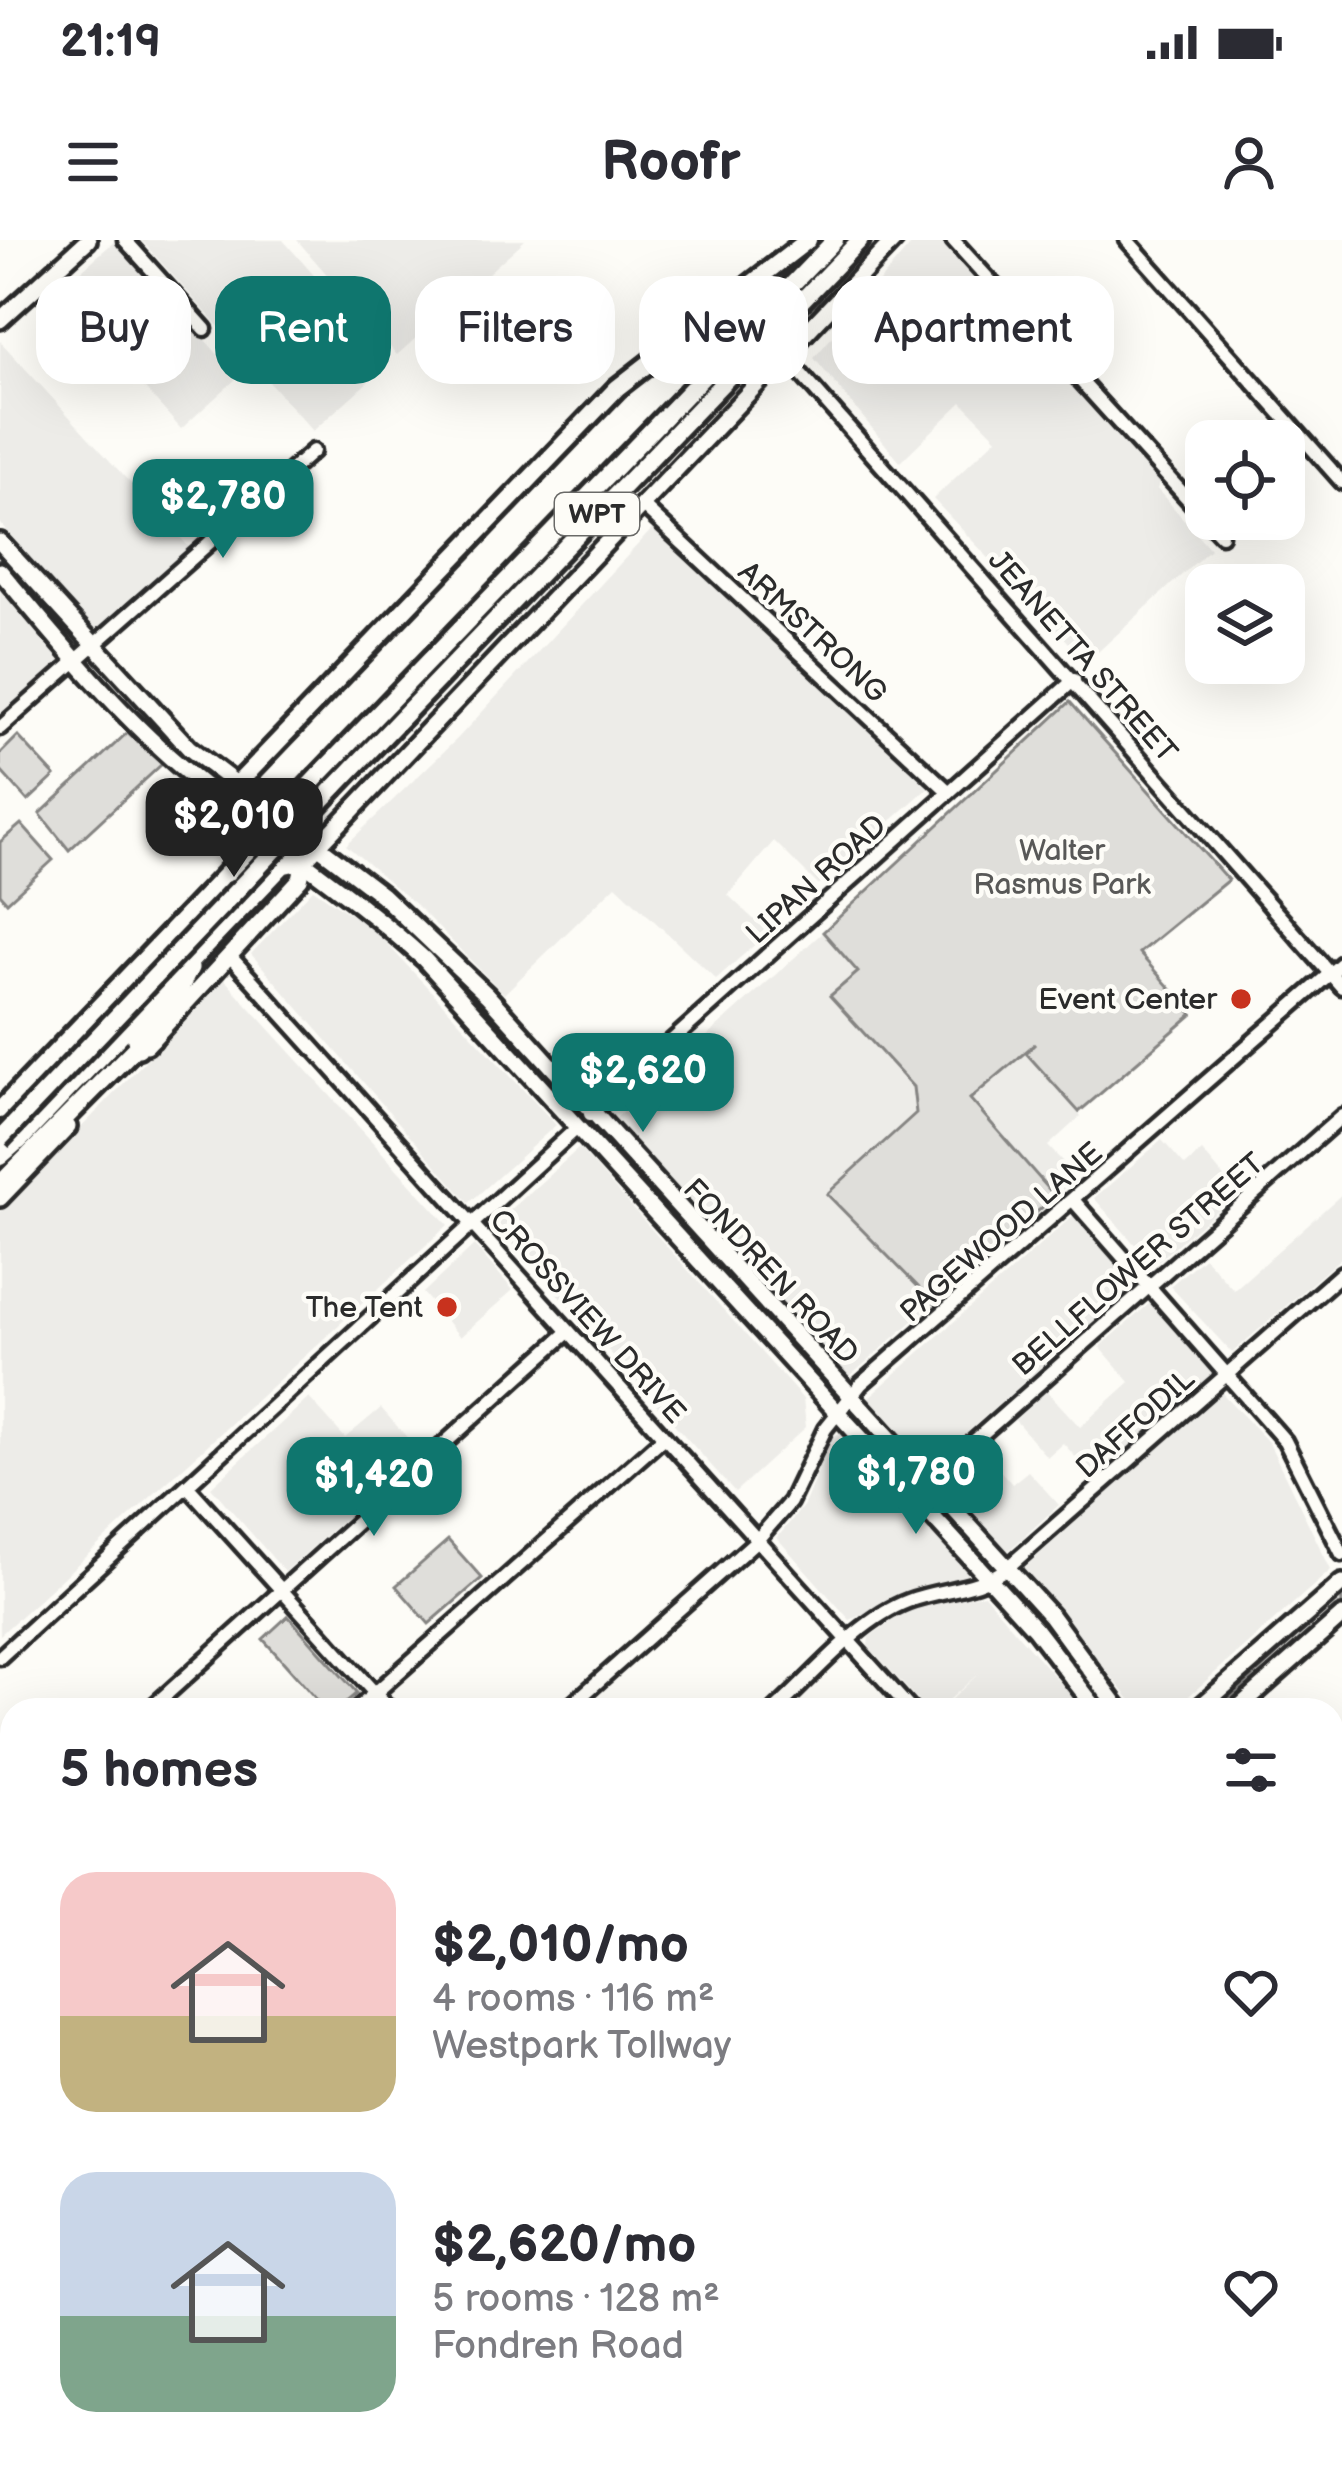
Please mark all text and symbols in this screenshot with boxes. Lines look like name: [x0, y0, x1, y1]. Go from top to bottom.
text: 21:19: [60, 15, 161, 70]
icon: menu: [60, 129, 126, 195]
icon: person: [1216, 129, 1282, 195]
text: Roofr: [601, 130, 741, 195]
chip: Buy: [36, 276, 191, 384]
chip: Rent: [215, 276, 391, 384]
chip: Filters: [415, 276, 615, 384]
chip: New: [639, 276, 808, 384]
chip: Apartment: [832, 276, 1114, 384]
map controls: [1185, 420, 1305, 684]
button: locate: [1185, 420, 1305, 540]
pin: $2,780: [125, 459, 321, 561]
text: $2,780: [160, 474, 286, 521]
road number: WPT: [555, 493, 639, 535]
street label: JEANETTA STREET: [980, 543, 1184, 770]
street label: ARMSTRONG: [730, 555, 894, 711]
button: layers: [1185, 564, 1305, 684]
pin: $2,010: [136, 778, 332, 880]
text: $2,010: [173, 793, 295, 840]
street label: LIPAN ROAD: [739, 808, 894, 952]
park label: Walter Rasmus Park: [973, 833, 1151, 903]
place label: Event Center: [1038, 982, 1218, 1018]
marker: Event Center: [1228, 986, 1254, 1012]
pin: $2,620: [545, 1033, 741, 1135]
text: $2,620: [579, 1048, 707, 1095]
street label: PAGEWOOD LANE: [893, 1135, 1110, 1330]
street label: BELLFLOWER STREET: [1005, 1146, 1272, 1384]
street label: FONDREN ROAD: [675, 1171, 865, 1372]
street label: CROSSVIEW DRIVE: [482, 1202, 693, 1431]
place label: The Tent: [305, 1290, 423, 1326]
marker: The Tent: [434, 1294, 460, 1320]
street label: DAFFODIL: [1069, 1361, 1203, 1486]
pin: $1,780: [818, 1435, 1014, 1537]
pin: $1,420: [276, 1437, 472, 1539]
text: $1,780: [856, 1450, 976, 1497]
text: $1,420: [314, 1452, 434, 1499]
icon: filters: [1218, 1737, 1284, 1803]
text: 5 homes: [60, 1740, 258, 1801]
text: $2,010/mo: [432, 1915, 689, 1976]
icon: home: [156, 1920, 300, 2064]
icon: heart: [1218, 1959, 1284, 2025]
text: 4 rooms · 116 m²: [432, 1976, 715, 2023]
text: Westpark Tollway: [432, 2023, 731, 2070]
text: $2,620/mo: [432, 2215, 696, 2276]
icon: home: [156, 2220, 300, 2364]
icon: heart: [1218, 2259, 1284, 2325]
text: 5 rooms · 128 m²: [432, 2276, 720, 2323]
text: Fondren Road: [432, 2323, 684, 2370]

